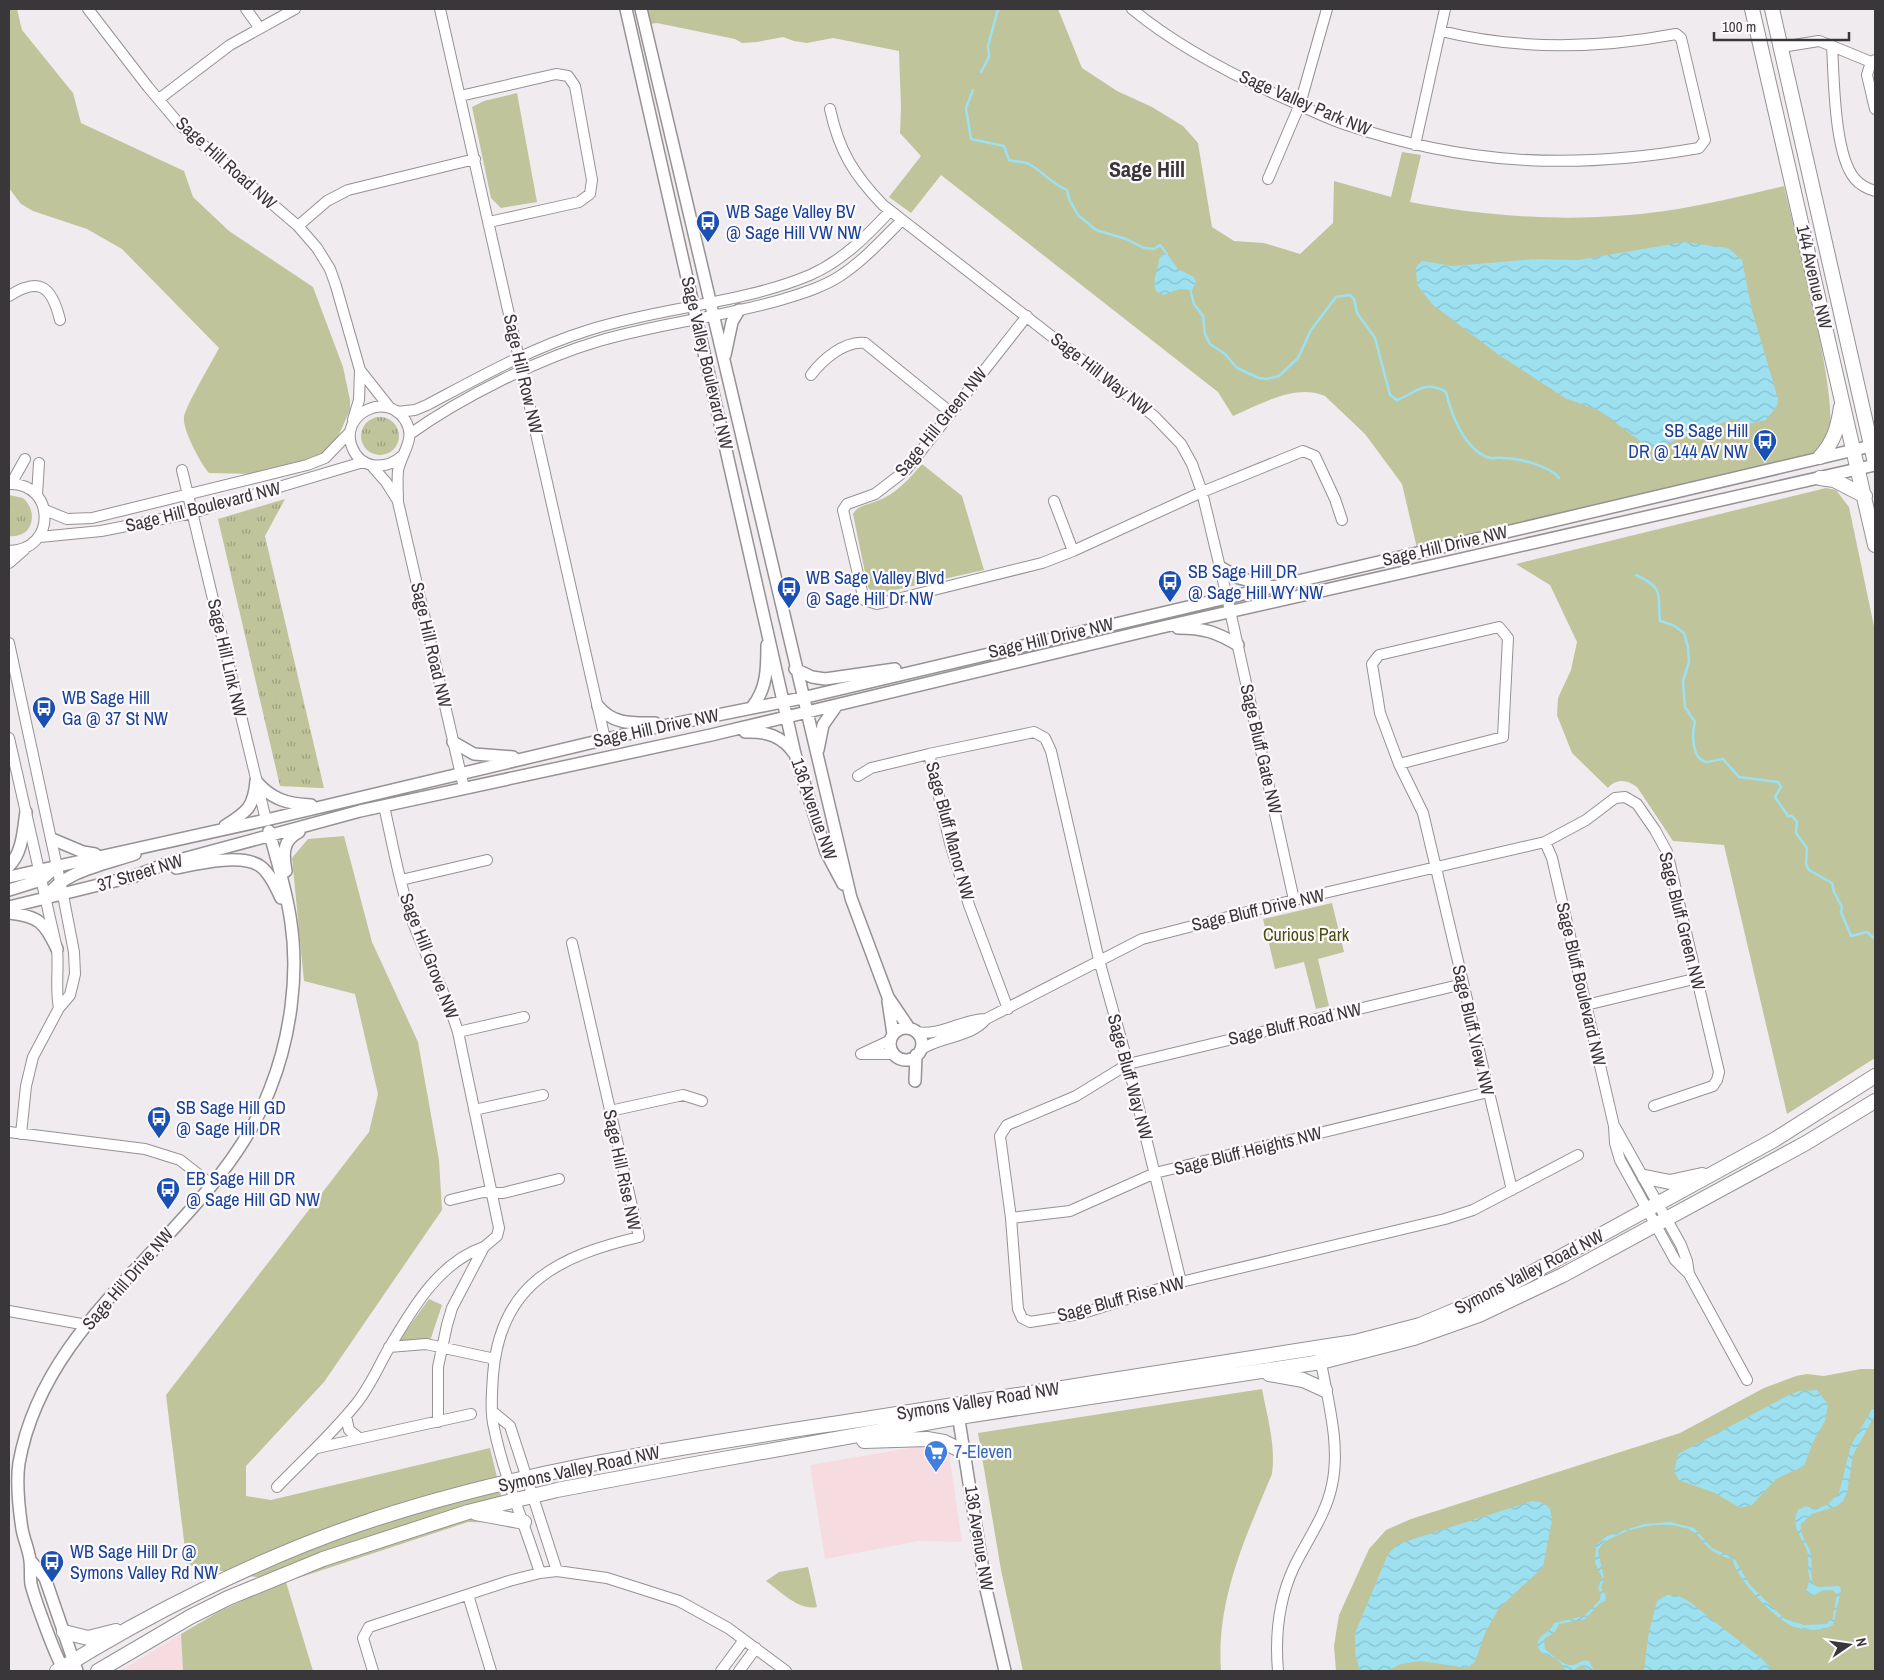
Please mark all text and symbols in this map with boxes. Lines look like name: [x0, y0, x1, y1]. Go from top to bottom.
scale bar: [1714, 10, 1849, 42]
text: 100 m: [1722, 16, 1756, 37]
street label: Sage Valley Park NW: [1235, 64, 1375, 142]
street label: Sage Hill Road NW: [170, 111, 282, 215]
district label: Sage Hill: [1109, 154, 1185, 184]
place label: WB Sage Valley BV @ Sage Hill VW NW: [726, 199, 862, 245]
bus stop icon: WB Sage Valley BV @ Sage Hill VW NW: [695, 209, 721, 243]
street label: 144 Avenue NW: [1790, 222, 1839, 332]
street label: Sage Valley Boulevard NW: [675, 274, 740, 452]
street label: Sage Hill Row NW: [498, 312, 549, 436]
street label: Sage Hill Way NW: [1046, 326, 1157, 421]
street label: Sage Hill Green NW: [889, 362, 992, 482]
place label: SB Sage Hill DR @ 144 AV NW: [1628, 418, 1748, 464]
bus stop icon: SB Sage Hill DR @ 144 AV NW: [1752, 428, 1778, 462]
street label: Sage Hill Boulevard NW: [123, 475, 283, 538]
street label: Sage Hill Drive NW: [1380, 519, 1510, 572]
place label: SB Sage Hill DR @ Sage Hill WY NW: [1188, 559, 1323, 605]
place label: WB Sage Valley Blvd @ Sage Hill Dr NW: [806, 565, 944, 611]
bus stop icon: SB Sage Hill DR @ Sage Hill WY NW: [1157, 569, 1183, 603]
bus stop icon: WB Sage Valley Blvd @ Sage Hill Dr NW: [776, 575, 802, 609]
street label: Sage Hill Road NW: [405, 580, 458, 710]
street label: Sage Hill Link NW: [202, 596, 253, 720]
street label: Sage Hill Drive NW: [986, 611, 1116, 664]
street label: Sage Bluff Gate NW: [1234, 681, 1289, 816]
place label: WB Sage Hill Ga @ 37 St NW: [62, 685, 168, 731]
bus stop icon: WB Sage Hill Ga @ 37 St NW: [31, 695, 57, 729]
street label: Sage Hill Drive NW: [591, 702, 721, 753]
street label: 136 Avenue NW: [785, 754, 844, 863]
street label: Sage Bluff Manor NW: [920, 759, 981, 903]
street label: 37 Street NW: [94, 848, 186, 897]
street label: Sage Bluff Green NW: [1653, 849, 1712, 993]
street label: Sage Bluff Drive NW: [1189, 882, 1327, 937]
street label: Sage Hill Grove NW: [394, 889, 465, 1022]
street label: Sage Bluff Boulevard NW: [1551, 900, 1612, 1068]
park label: Curious Park: [1263, 922, 1350, 947]
street label: Sage Bluff View NW: [1446, 962, 1501, 1098]
street label: Sage Bluff Road NW: [1226, 996, 1364, 1051]
street label: Sage Bluff Way NW: [1102, 1011, 1159, 1143]
place label: SB Sage Hill GD @ Sage Hill DR: [176, 1095, 286, 1141]
bus stop icon: SB Sage Hill GD @ Sage Hill DR: [146, 1105, 172, 1139]
street label: Sage Hill Rise NW: [597, 1107, 648, 1233]
street label: Sage Bluff Heights NW: [1171, 1120, 1324, 1181]
place label: EB Sage Hill DR @ Sage Hill GD NW: [186, 1166, 320, 1212]
bus stop icon: EB Sage Hill DR @ Sage Hill GD NW: [155, 1176, 181, 1210]
street label: Sage Hill Drive NW: [76, 1222, 179, 1335]
street label: Symons Valley Road NW: [1450, 1223, 1608, 1320]
street label: Sage Bluff Rise NW: [1054, 1269, 1187, 1328]
street label: Symons Valley Road NW: [895, 1375, 1061, 1426]
street label: Symons Valley Road NW: [496, 1439, 662, 1498]
supermarket icon: 7-Eleven: [923, 1439, 949, 1473]
place label: 7-Eleven: [954, 1439, 1012, 1464]
street label: 136 Avenue NW: [959, 1483, 1000, 1592]
place label: WB Sage Hill Dr @ Symons Valley Rd NW: [70, 1539, 218, 1585]
bus stop icon: WB Sage Hill Dr @ Symons Valley Rd NW: [39, 1549, 65, 1583]
north arrow: [1824, 1620, 1874, 1670]
text: N: [1852, 1636, 1871, 1648]

